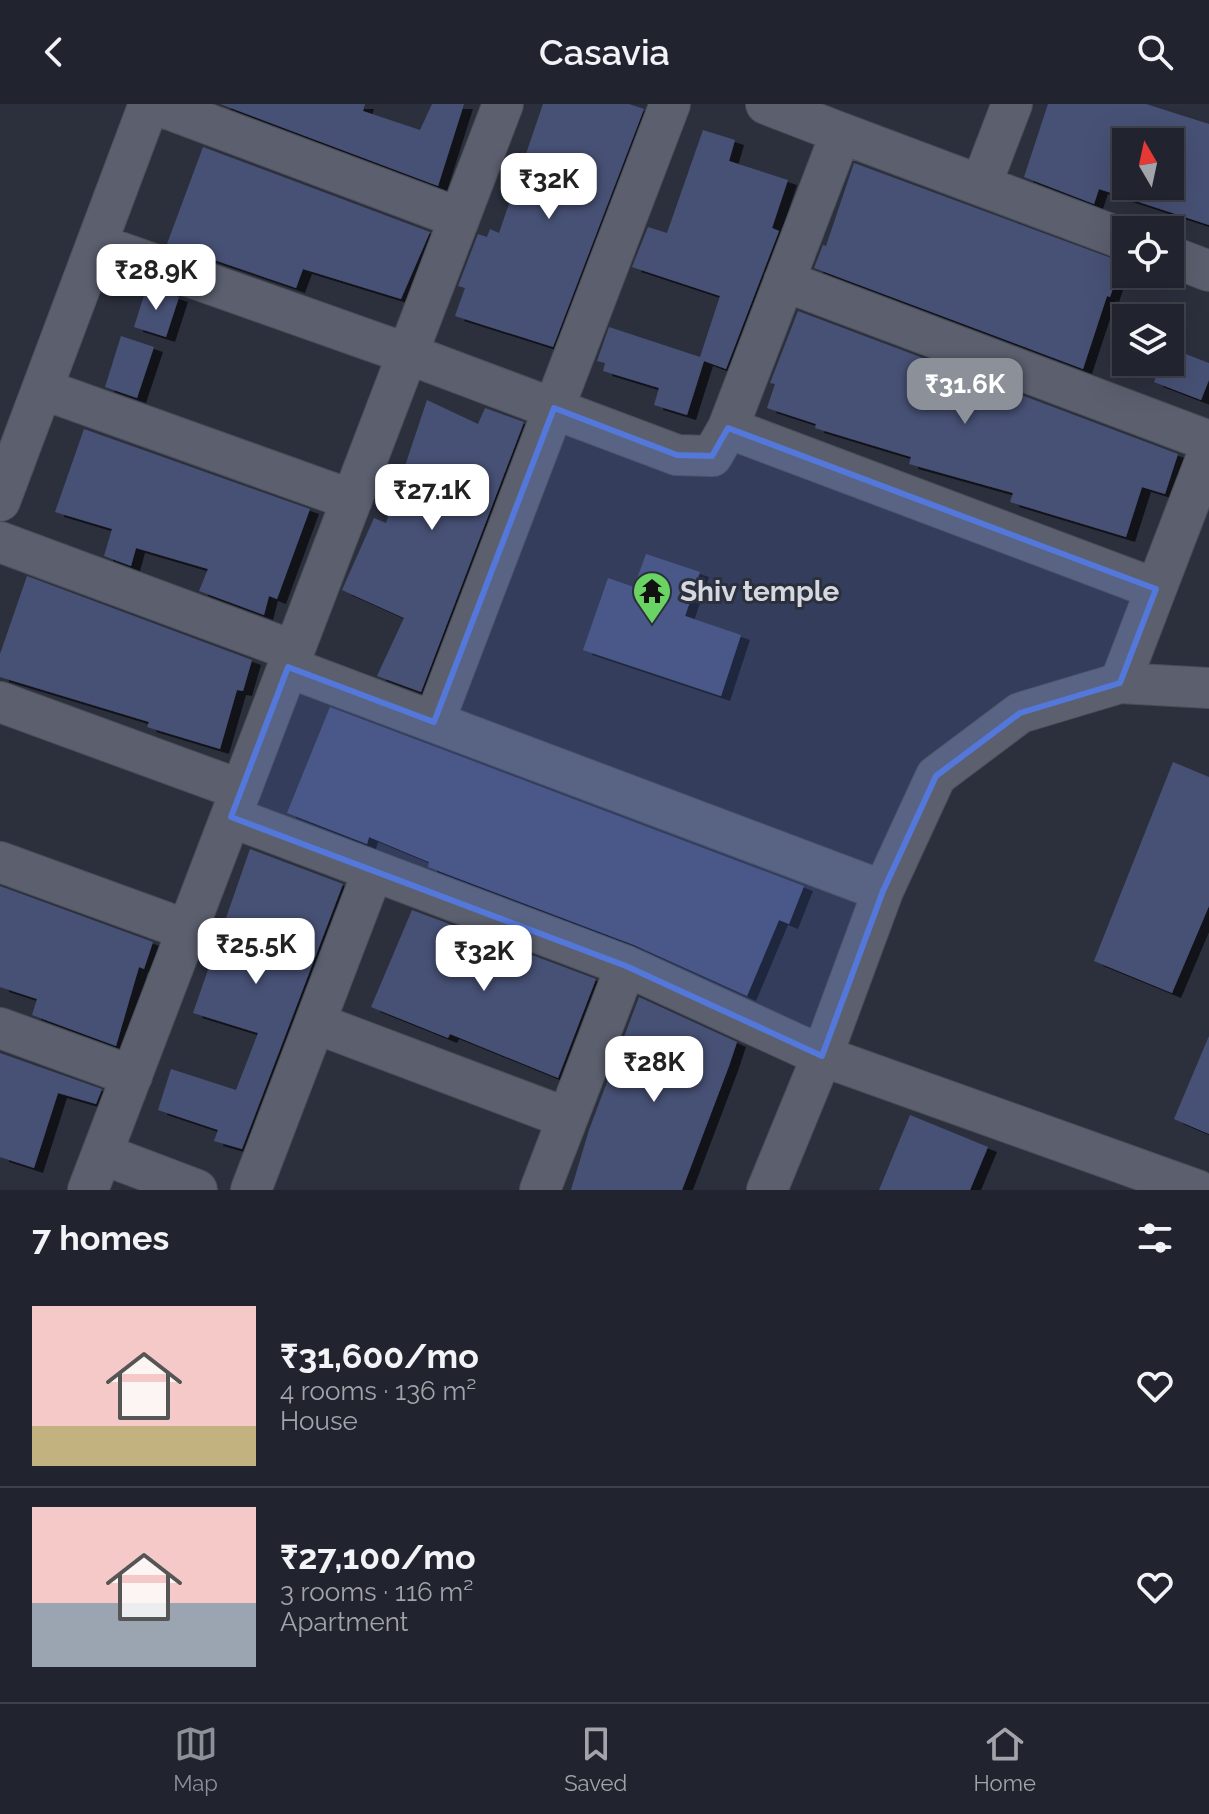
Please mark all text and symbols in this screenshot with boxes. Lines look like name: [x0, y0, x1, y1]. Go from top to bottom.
icon: back: [32, 30, 76, 74]
icon: search: [1133, 30, 1177, 74]
text: Casavia: [539, 31, 670, 73]
north arrow: [1112, 128, 1184, 200]
map controls: [1112, 128, 1184, 376]
pin: ₹32K: [502, 153, 596, 221]
text: ₹32K: [519, 164, 579, 194]
button: locate: [1112, 216, 1184, 288]
pin: ₹28.9K: [91, 244, 221, 312]
text: ₹28.9K: [115, 255, 197, 285]
button: layers: [1112, 304, 1184, 376]
pin: ₹31.6K: [900, 358, 1030, 426]
text: ₹31.6K: [925, 369, 1005, 399]
pin: ₹27.1K: [367, 464, 497, 532]
text: ₹27.1K: [393, 475, 471, 505]
temple icon: Shiv temple: [631, 570, 673, 625]
place label: Shiv temple: [680, 575, 840, 608]
pin: ₹25.5K: [191, 918, 321, 986]
pin: ₹32K: [437, 925, 531, 993]
text: ₹25.5K: [216, 929, 296, 959]
text: ₹32K: [454, 936, 514, 966]
pin: ₹28K: [607, 1036, 701, 1104]
text: ₹28K: [623, 1047, 685, 1077]
icon: filters: [1133, 1216, 1177, 1260]
text: 7 homes: [32, 1218, 169, 1258]
text: ₹31,600/mo: [280, 1336, 479, 1376]
icon: home: [96, 1338, 192, 1434]
icon: heart: [1133, 1364, 1177, 1408]
text: 4 rooms · 136 m²: [280, 1376, 476, 1406]
text: House: [280, 1406, 358, 1436]
text: ₹27,100/mo: [280, 1537, 476, 1577]
icon: home: [96, 1539, 192, 1635]
icon: heart: [1133, 1565, 1177, 1609]
text: 3 rooms · 116 m²: [280, 1577, 473, 1607]
text: Apartment: [280, 1607, 409, 1637]
tab: Map: [173, 1722, 218, 1796]
tab: Saved: [564, 1722, 627, 1796]
tab: Home: [974, 1722, 1036, 1796]

